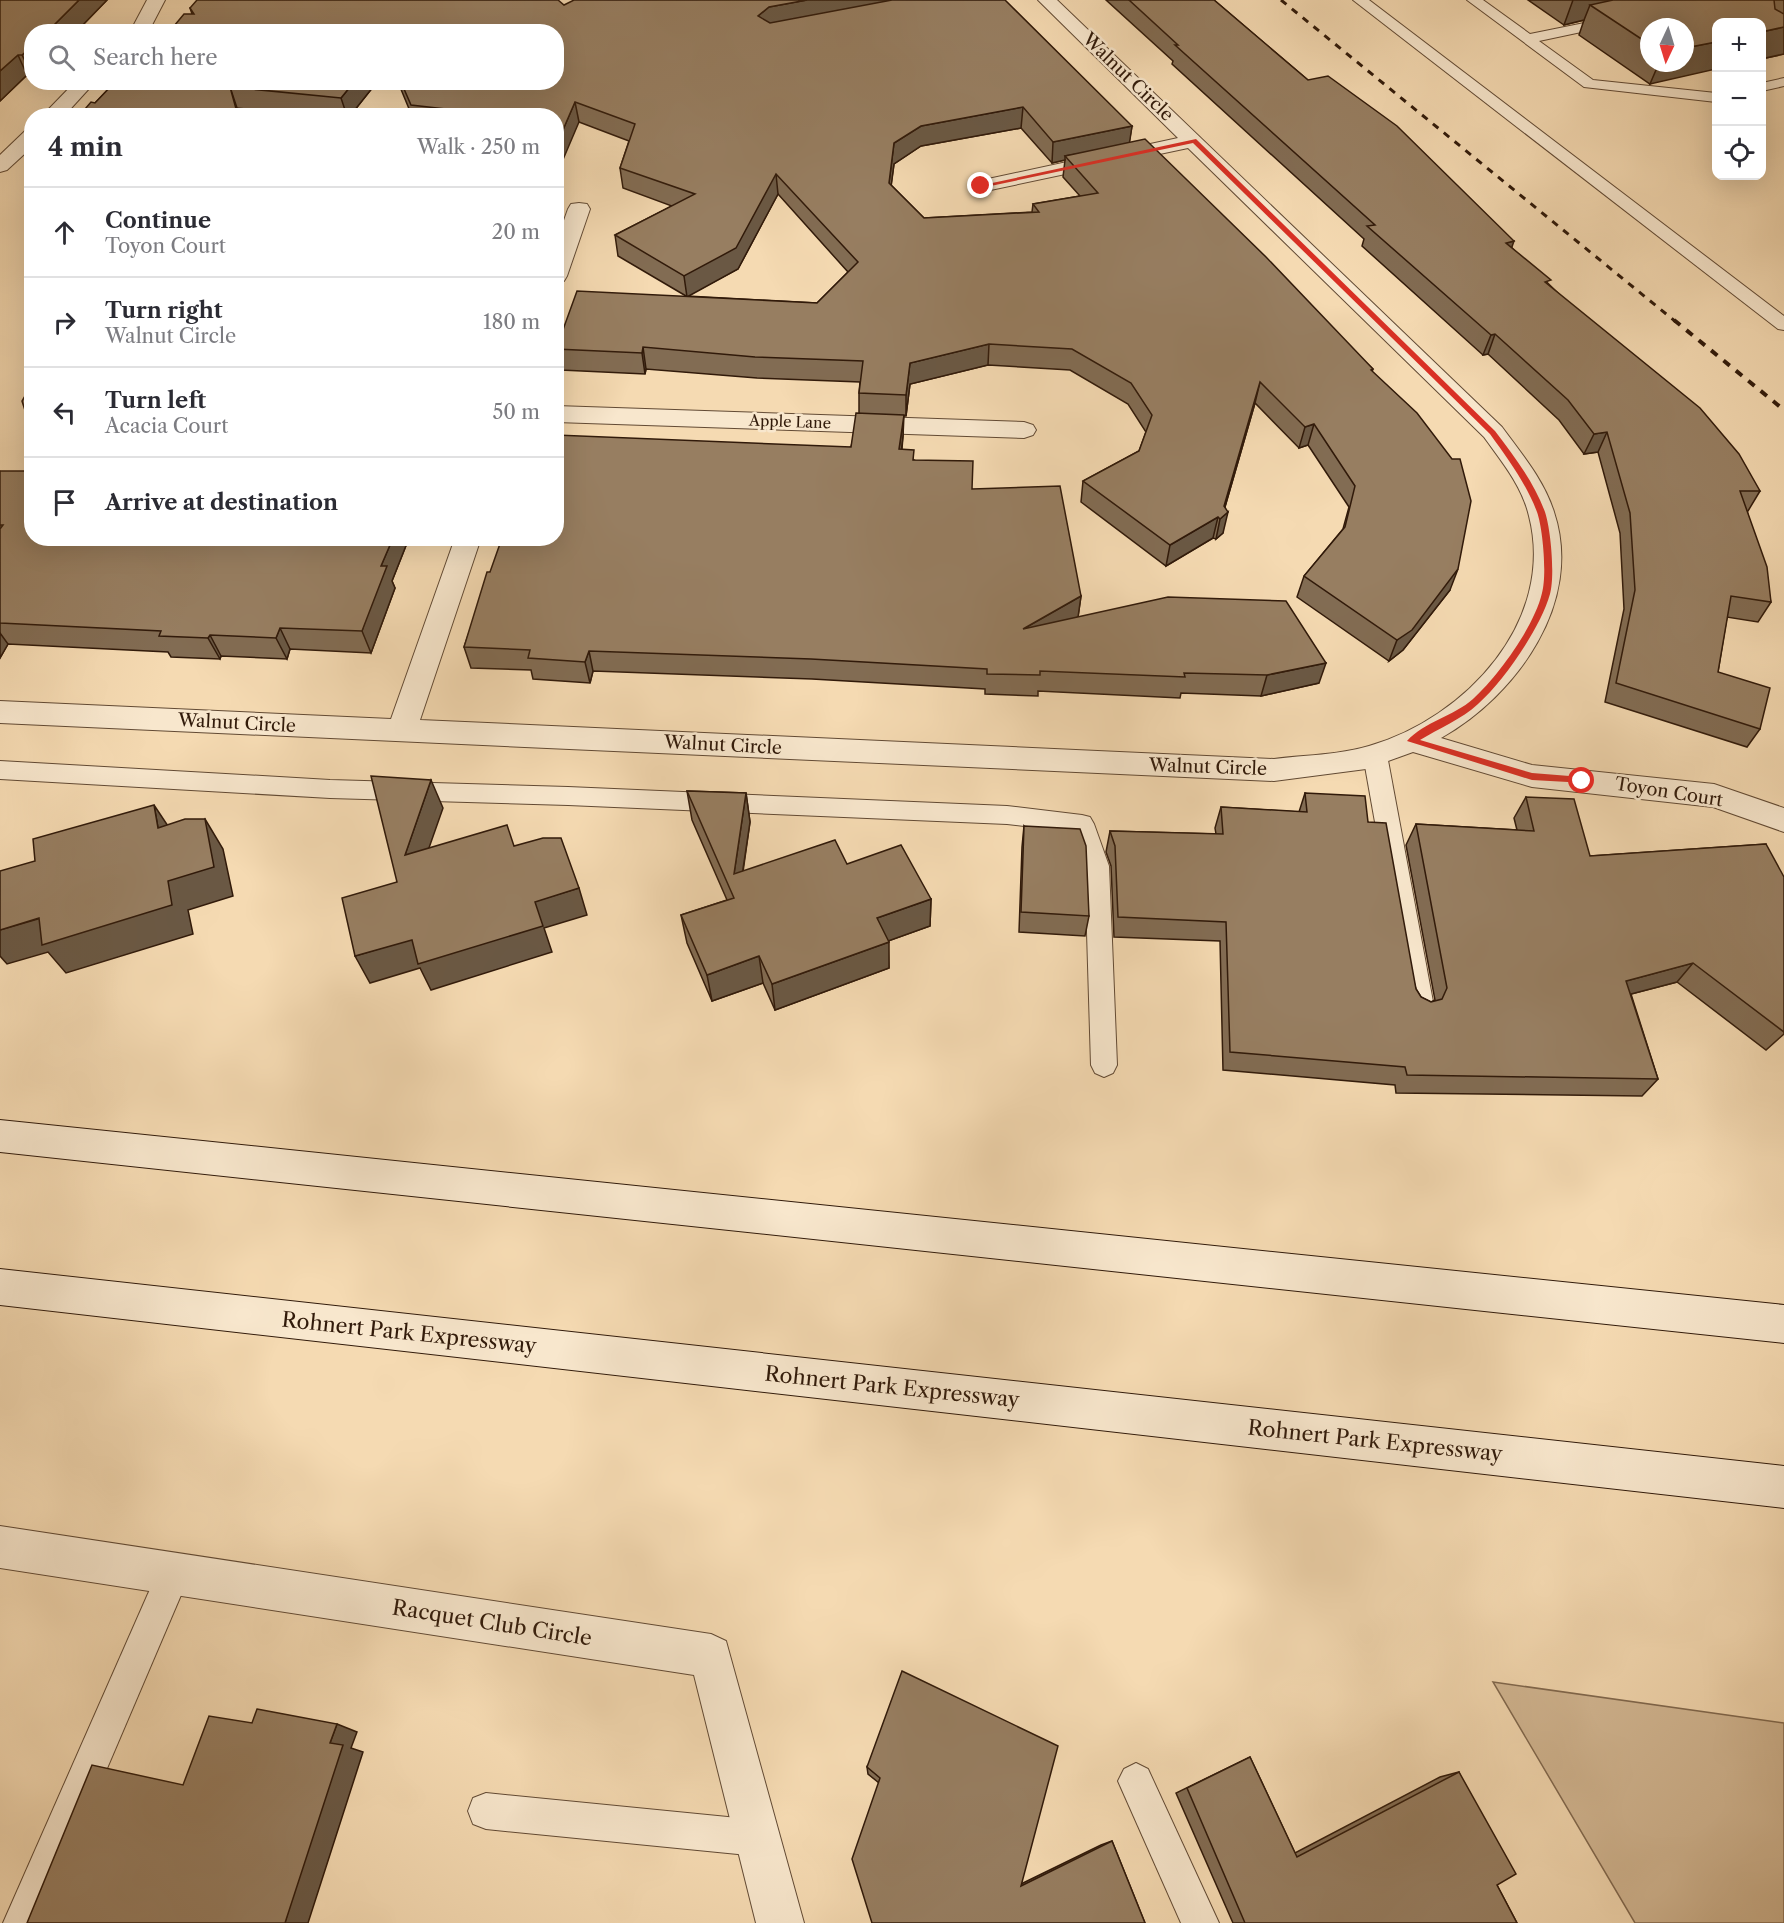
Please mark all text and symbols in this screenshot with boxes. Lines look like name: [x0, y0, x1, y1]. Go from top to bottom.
north arrow: [1640, 18, 1694, 72]
map controls: [1712, 18, 1766, 180]
button: +: [1712, 18, 1766, 72]
search box: [24, 24, 564, 90]
street label: Walnut Circle: [1077, 27, 1178, 126]
icon: search: [45, 41, 78, 74]
text: Search here: [93, 44, 218, 71]
button: −: [1712, 72, 1766, 126]
button: locate: [1712, 126, 1766, 180]
text: 4 min: [48, 131, 123, 163]
text: Walk · 250 m: [417, 135, 540, 159]
route end: [967, 172, 993, 198]
text: Continue: [105, 207, 211, 234]
icon: ahead: [48, 216, 81, 249]
text: 20 m: [492, 220, 540, 244]
text: Toyon Court: [105, 234, 226, 258]
text: Turn right: [105, 297, 223, 324]
icon: right: [48, 306, 81, 339]
text: 180 m: [483, 310, 540, 334]
text: Walnut Circle: [105, 324, 236, 348]
text: Turn left: [105, 387, 206, 414]
icon: left: [48, 396, 81, 429]
text: 50 m: [493, 400, 540, 424]
street label: Apple Lane: [748, 411, 831, 432]
text: Acacia Court: [105, 414, 228, 438]
icon: arrive: [48, 486, 81, 519]
text: Arrive at destination: [105, 489, 338, 516]
street label: Walnut Circle: [176, 709, 297, 737]
street label: Walnut Circle: [662, 731, 783, 759]
street label: Walnut Circle: [1148, 754, 1267, 780]
route start: [1568, 767, 1594, 793]
street label: Toyon Court: [1614, 773, 1725, 811]
street label: Rohnert Park Expressway: [280, 1307, 538, 1358]
street label: Rohnert Park Expressway: [763, 1361, 1021, 1412]
street label: Rohnert Park Expressway: [1246, 1415, 1504, 1466]
street label: Racquet Club Circle: [391, 1594, 594, 1651]

